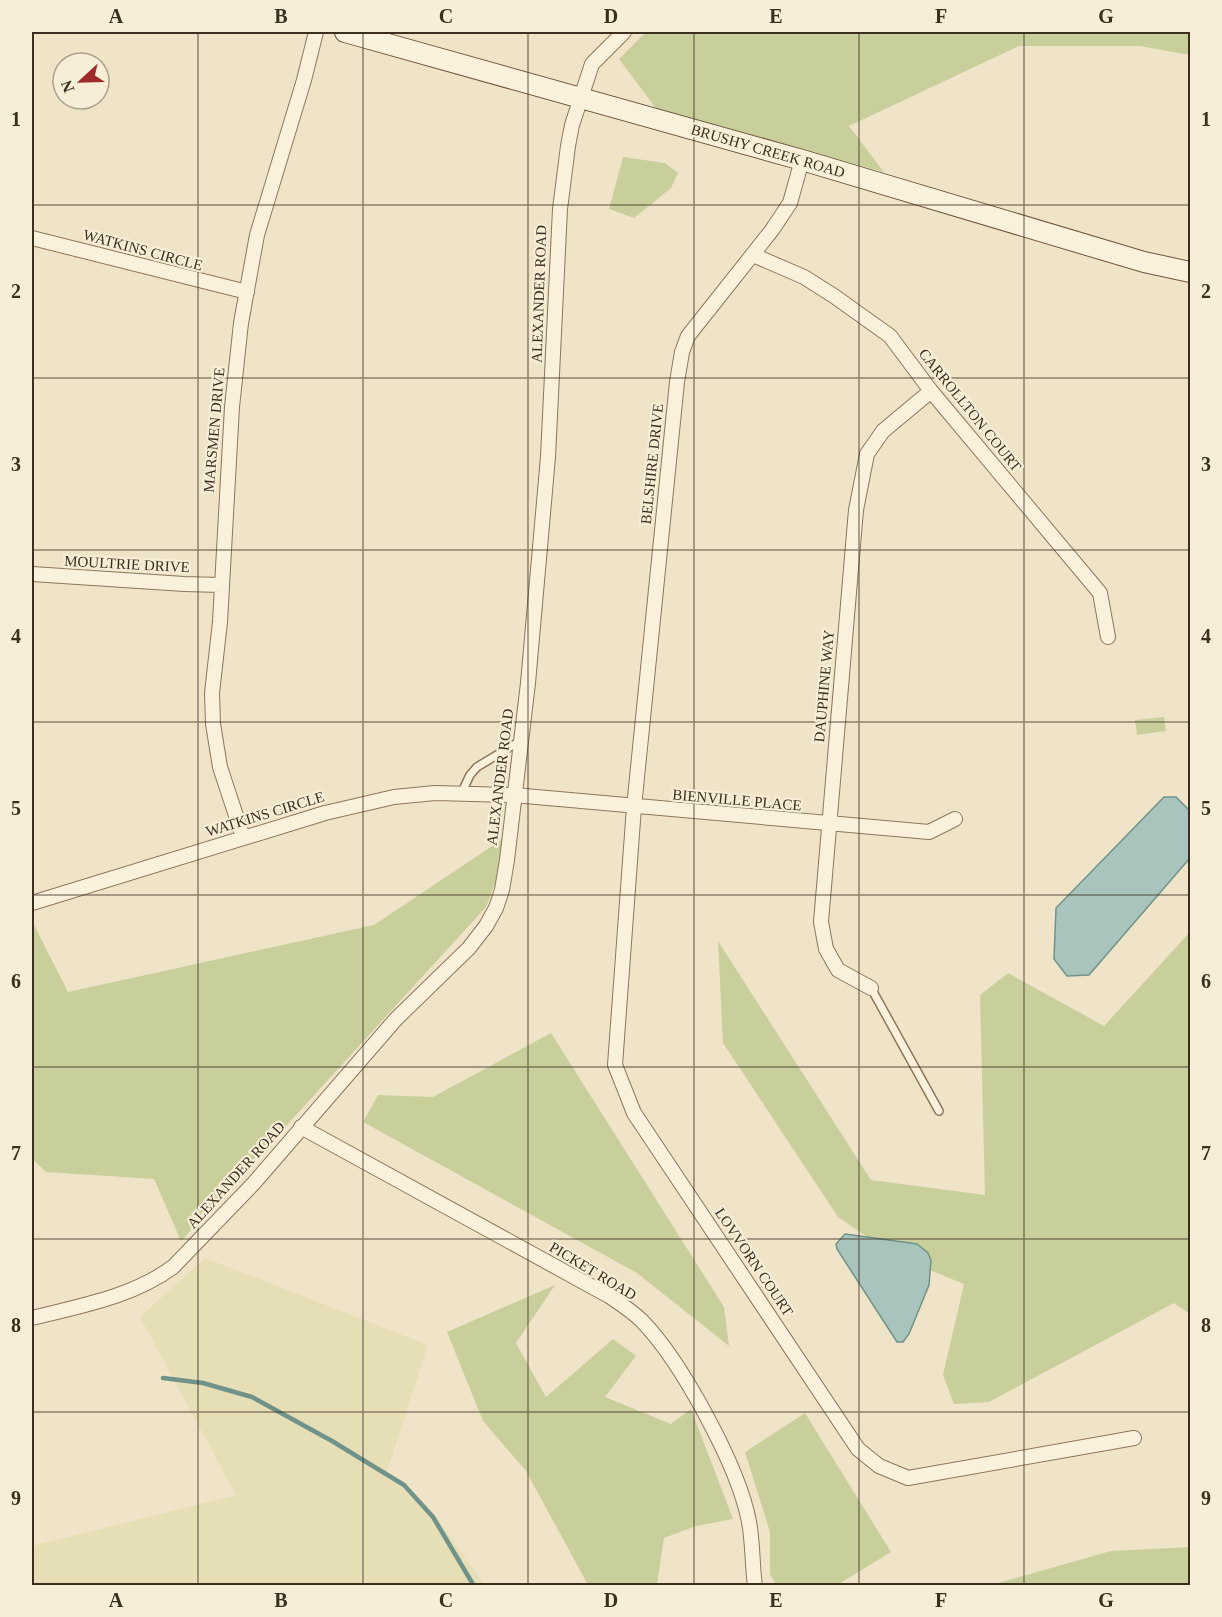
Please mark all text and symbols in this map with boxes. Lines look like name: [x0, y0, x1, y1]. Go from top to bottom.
text: A: [109, 5, 124, 27]
text: B: [274, 5, 288, 27]
text: C: [439, 5, 453, 27]
text: D: [604, 5, 618, 27]
text: E: [769, 5, 783, 27]
text: F: [935, 5, 947, 27]
text: G: [1098, 5, 1114, 27]
north arrow: [51, 51, 111, 111]
text: N: [57, 77, 78, 95]
text: 1: [11, 108, 21, 130]
text: 1: [1201, 108, 1211, 130]
street label: BRUSHY CREEK ROAD: [689, 121, 847, 181]
street label: ALEXANDER ROAD: [529, 225, 549, 363]
street label: WATKINS CIRCLE: [82, 226, 204, 274]
text: 2: [11, 280, 21, 302]
text: 2: [1201, 280, 1211, 302]
street label: CARROLLTON COURT: [916, 346, 1024, 474]
street label: MARSMEN DRIVE: [201, 367, 227, 493]
street label: BELSHIRE DRIVE: [638, 403, 666, 525]
text: 3: [11, 453, 21, 475]
text: 3: [1201, 453, 1211, 475]
street label: MOULTRIE DRIVE: [64, 553, 190, 575]
text: 4: [11, 625, 21, 647]
text: 4: [1201, 625, 1211, 647]
street label: DAUPHINE WAY: [811, 629, 837, 743]
street label: ALEXANDER ROAD: [484, 707, 516, 846]
street label: BIENVILLE PLACE: [672, 786, 802, 814]
street label: WATKINS CIRCLE: [204, 788, 326, 840]
text: 5: [11, 797, 21, 819]
text: 5: [1201, 797, 1211, 819]
text: 6: [11, 970, 21, 992]
text: 6: [1201, 970, 1211, 992]
street label: ALEXANDER ROAD: [184, 1118, 288, 1232]
text: 7: [11, 1142, 21, 1164]
text: 7: [1201, 1142, 1211, 1164]
street label: LOVVORN COURT: [712, 1205, 796, 1319]
street label: PICKET ROAD: [547, 1239, 639, 1303]
text: 8: [11, 1314, 21, 1336]
text: 8: [1201, 1314, 1211, 1336]
text: 9: [11, 1487, 21, 1509]
text: 9: [1201, 1487, 1211, 1509]
text: A: [109, 1589, 124, 1611]
text: B: [274, 1589, 288, 1611]
text: C: [439, 1589, 453, 1611]
text: D: [604, 1589, 618, 1611]
text: E: [769, 1589, 783, 1611]
text: F: [935, 1589, 947, 1611]
text: G: [1098, 1589, 1114, 1611]

